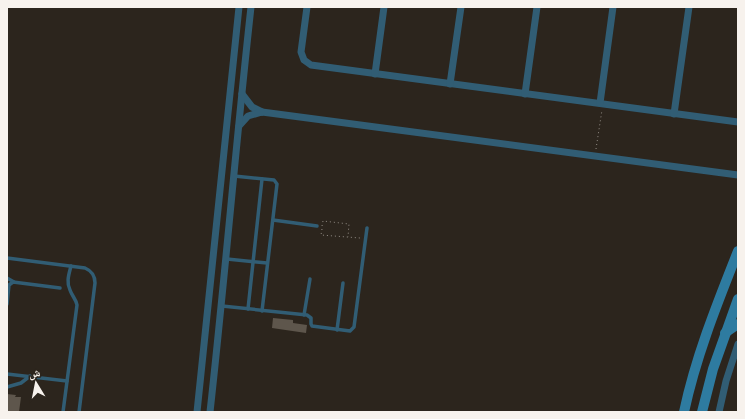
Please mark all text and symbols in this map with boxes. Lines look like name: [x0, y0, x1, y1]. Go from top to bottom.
north arrow: [16, 363, 56, 403]
text: ش: [27, 366, 42, 382]

